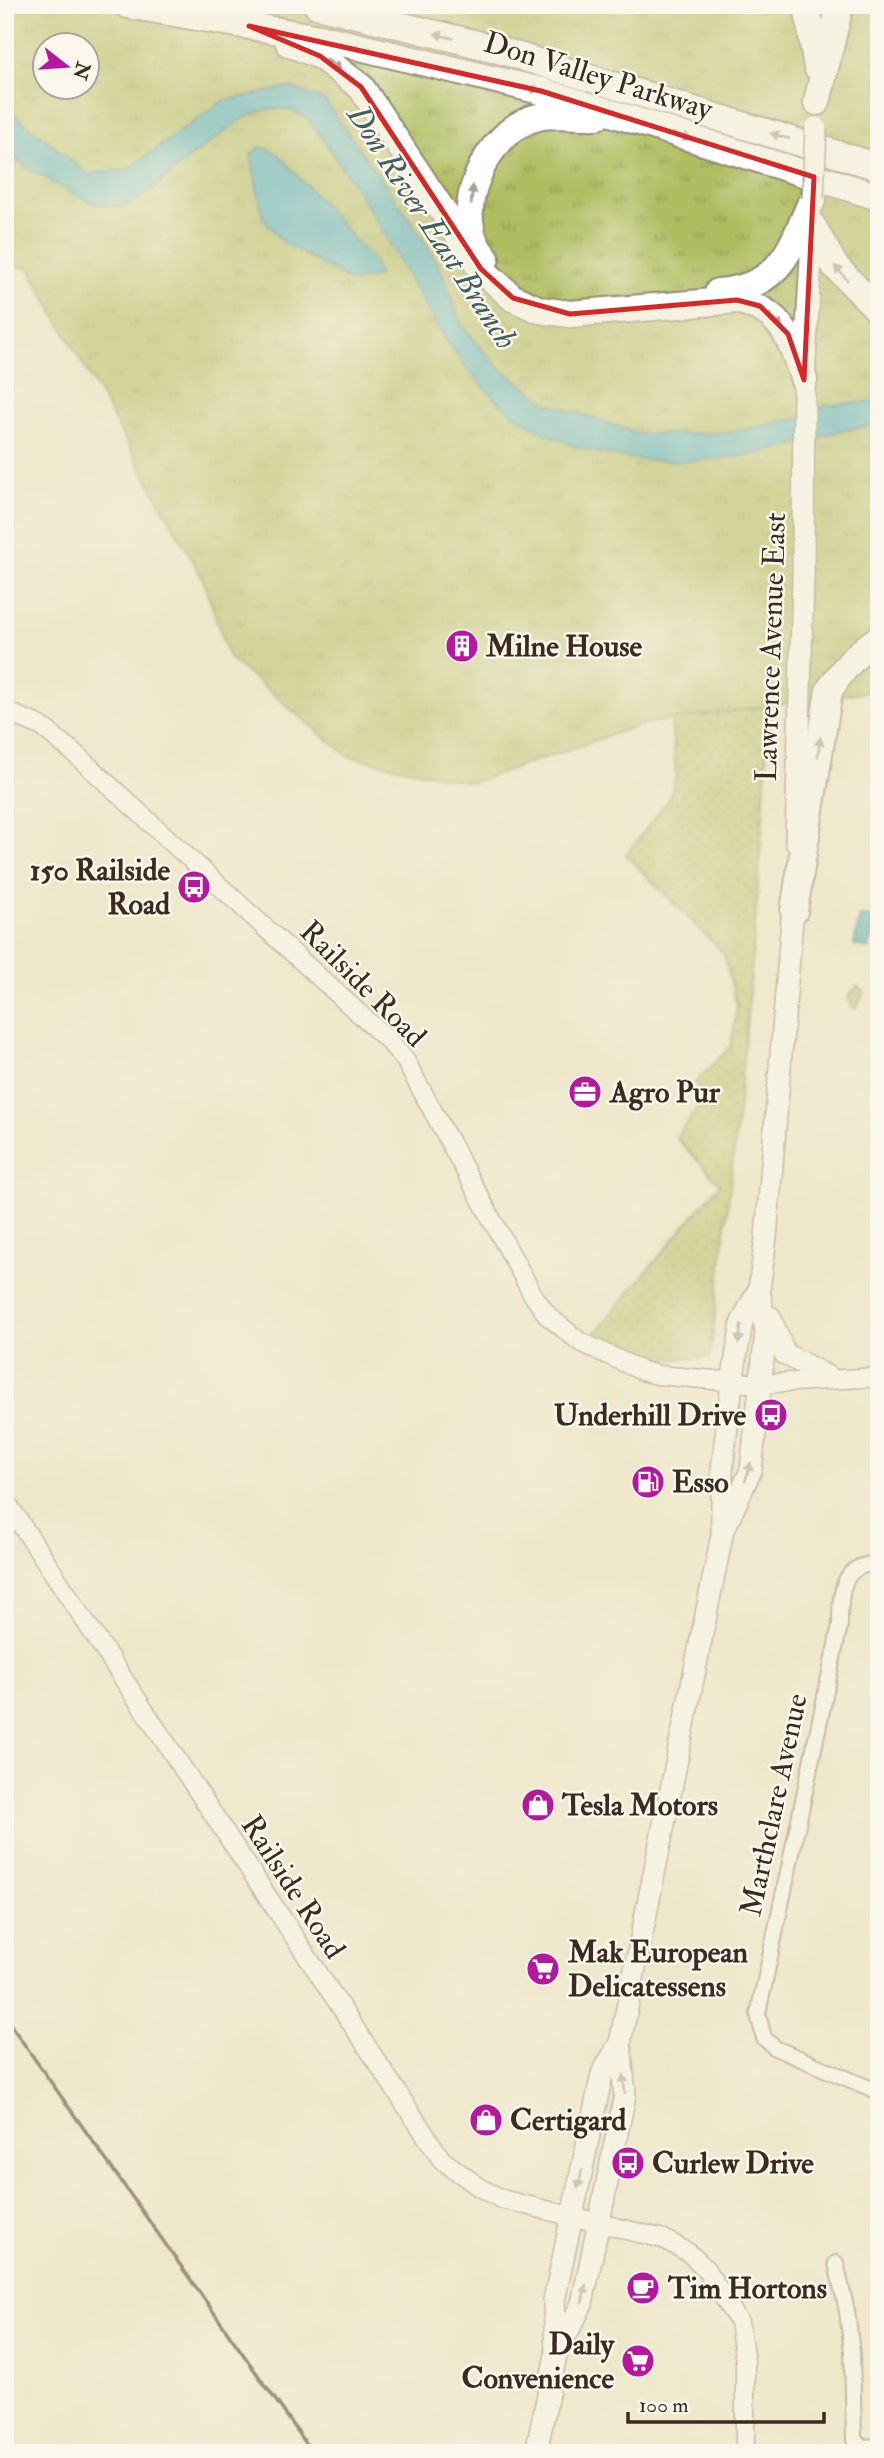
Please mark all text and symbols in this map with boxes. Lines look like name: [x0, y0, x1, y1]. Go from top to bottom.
street label: Don Valley Parkway: [479, 24, 717, 129]
one-way arrow: [433, 30, 455, 41]
north arrow: [32, 32, 102, 102]
text: N: [67, 58, 96, 83]
one-way arrow: [323, 58, 343, 71]
one-way arrow: [520, 83, 542, 94]
water label: Don River East Branch: [338, 96, 526, 357]
one-way arrow: [769, 130, 790, 140]
one-way arrow: [672, 131, 693, 141]
one-way arrow: [467, 184, 478, 206]
one-way arrow: [834, 264, 850, 281]
one-way arrow: [768, 312, 784, 329]
street label: Lawrence Avenue East: [748, 512, 794, 782]
building icon: Milne House: [443, 627, 481, 665]
place label: Milne House: [485, 628, 642, 665]
one-way arrow: [813, 736, 824, 758]
place label: 150 Railside Road: [30, 852, 170, 923]
bus stop icon: 150 Railside Road: [175, 868, 213, 906]
street label: Railside Road: [292, 913, 434, 1055]
office icon: Agro Pur: [566, 1073, 604, 1111]
place label: Agro Pur: [608, 1074, 721, 1111]
one-way arrow: [735, 1323, 746, 1345]
bus stop icon: Underhill Drive: [752, 1396, 790, 1434]
place label: Underhill Drive: [554, 1397, 746, 1434]
one-way arrow: [744, 1462, 754, 1483]
fuel station icon: Esso: [629, 1463, 667, 1501]
place label: Esso: [672, 1464, 729, 1501]
street label: Marthclare Avenue: [732, 1690, 816, 1920]
shop icon: Tesla Motors: [519, 1786, 557, 1824]
place label: Tesla Motors: [561, 1787, 718, 1824]
street label: Railside Road: [233, 1808, 353, 1966]
place label: Mak European Delicatessens: [567, 1934, 749, 2005]
supermarket icon: Mak European Delicatessens: [524, 1950, 562, 1988]
one-way arrow: [618, 2073, 629, 2095]
shop icon: Certigard: [467, 2101, 505, 2139]
place label: Certigard: [510, 2102, 626, 2139]
bus stop icon: Curlew Drive: [609, 2144, 647, 2182]
place label: Curlew Drive: [652, 2145, 814, 2182]
one-way arrow: [574, 2168, 585, 2190]
cafe icon: Tim Hortons: [624, 2269, 662, 2307]
place label: Tim Hortons: [667, 2270, 827, 2307]
one-way arrow: [579, 2282, 590, 2304]
place label: Daily Convenience: [461, 2326, 616, 2397]
supermarket icon: Daily Convenience: [619, 2342, 657, 2380]
scale bar: [628, 2381, 824, 2425]
text: 100 m: [639, 2392, 689, 2419]

